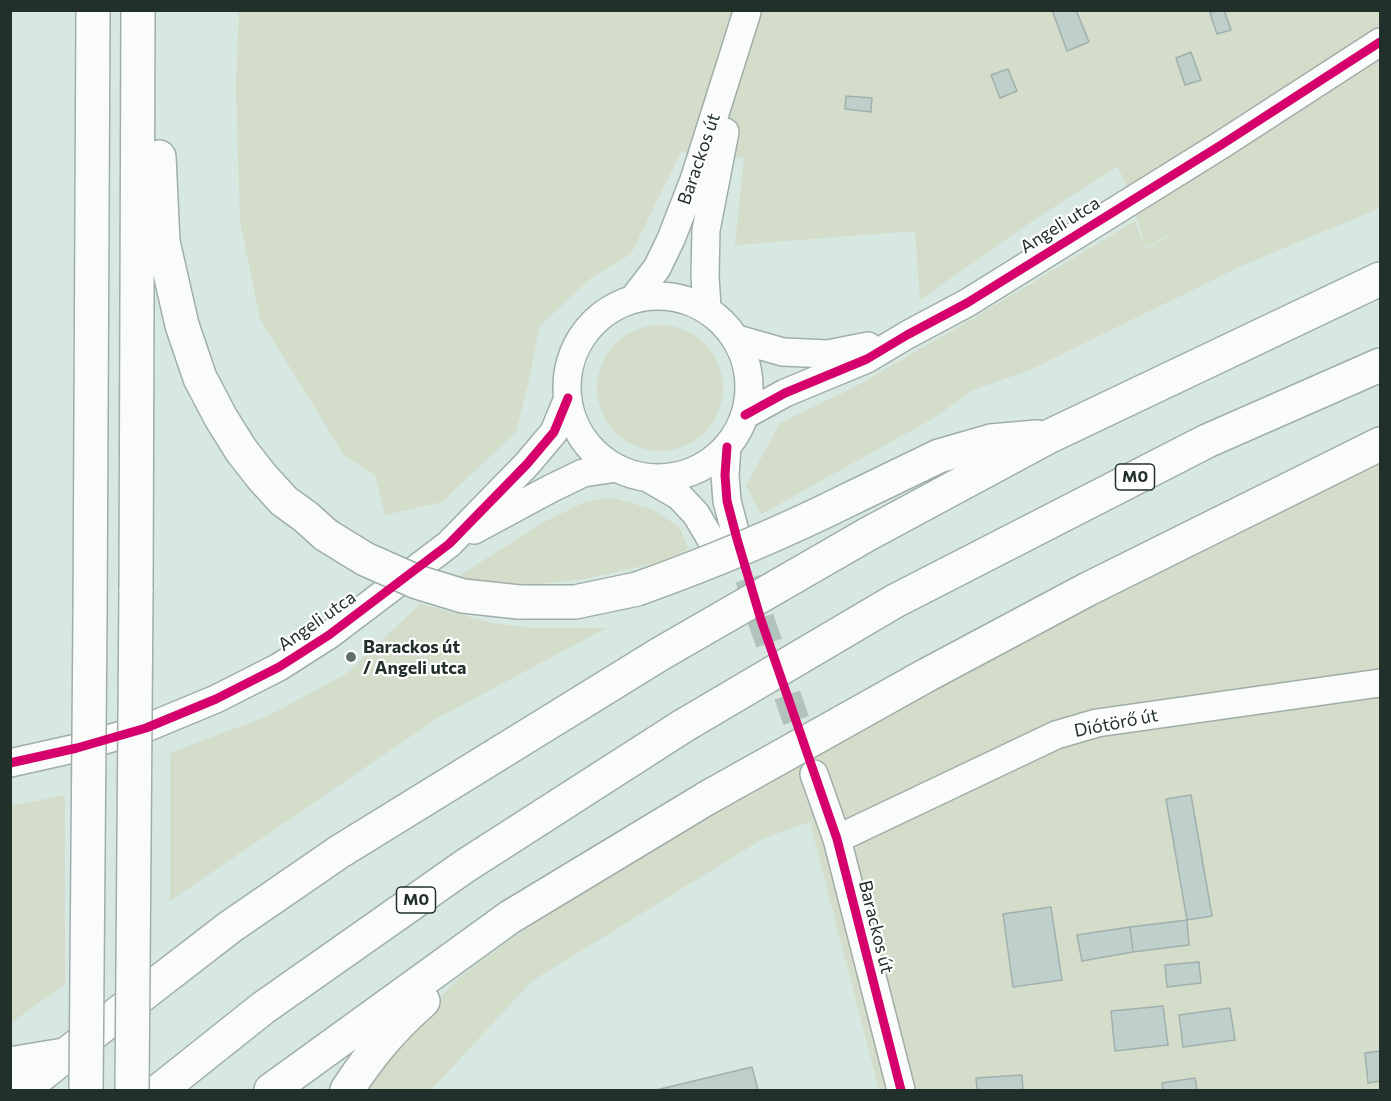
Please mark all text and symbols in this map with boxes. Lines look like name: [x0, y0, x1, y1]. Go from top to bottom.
street label: Barackos út: [673, 110, 725, 208]
street label: Angeli utca: [1016, 192, 1104, 258]
road number: M0: [1116, 464, 1154, 490]
street label: Angeli utca: [274, 586, 360, 656]
place label: Barackos út / Angeli utca: [363, 636, 467, 678]
marker: Barackos út / Angeli utca: [344, 650, 358, 664]
street label: Diótörő út: [1072, 704, 1160, 742]
street label: Barackos út: [854, 878, 898, 976]
road number: M0: [396, 887, 436, 913]

